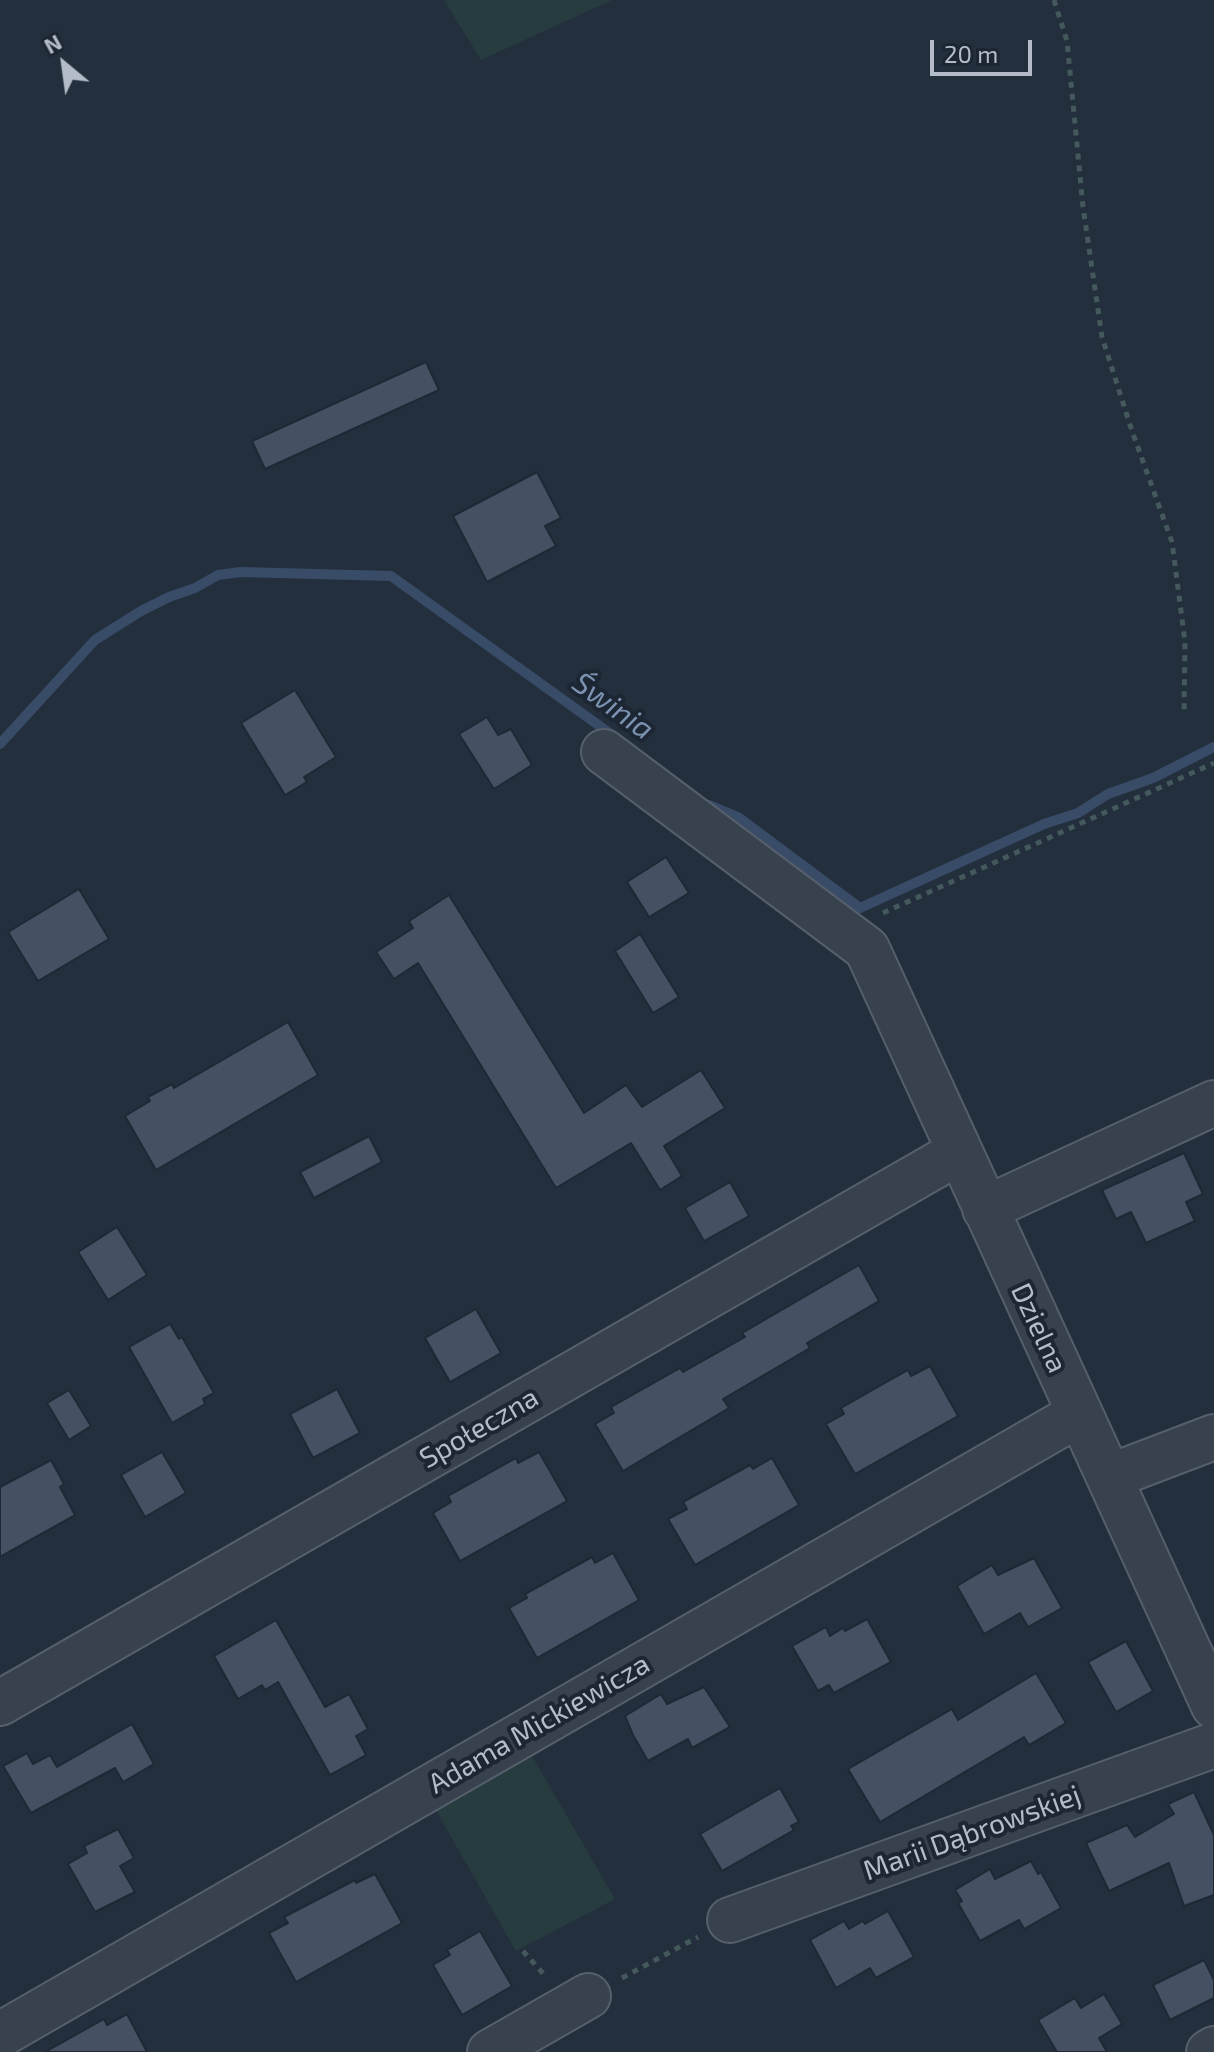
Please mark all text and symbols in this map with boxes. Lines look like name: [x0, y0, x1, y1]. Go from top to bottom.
north arrow: [24, 24, 104, 104]
scale bar: [934, 24, 1036, 74]
text: N: [39, 28, 66, 58]
text: 20 m: [944, 39, 998, 68]
water label: Świnia: [565, 665, 661, 747]
street label: Dzielna: [1004, 1278, 1074, 1378]
street label: Społeczna: [414, 1381, 544, 1475]
street label: Adama Mickiewicza: [422, 1647, 656, 1801]
street label: Marii Dąbrowskiej: [859, 1778, 1085, 1888]

